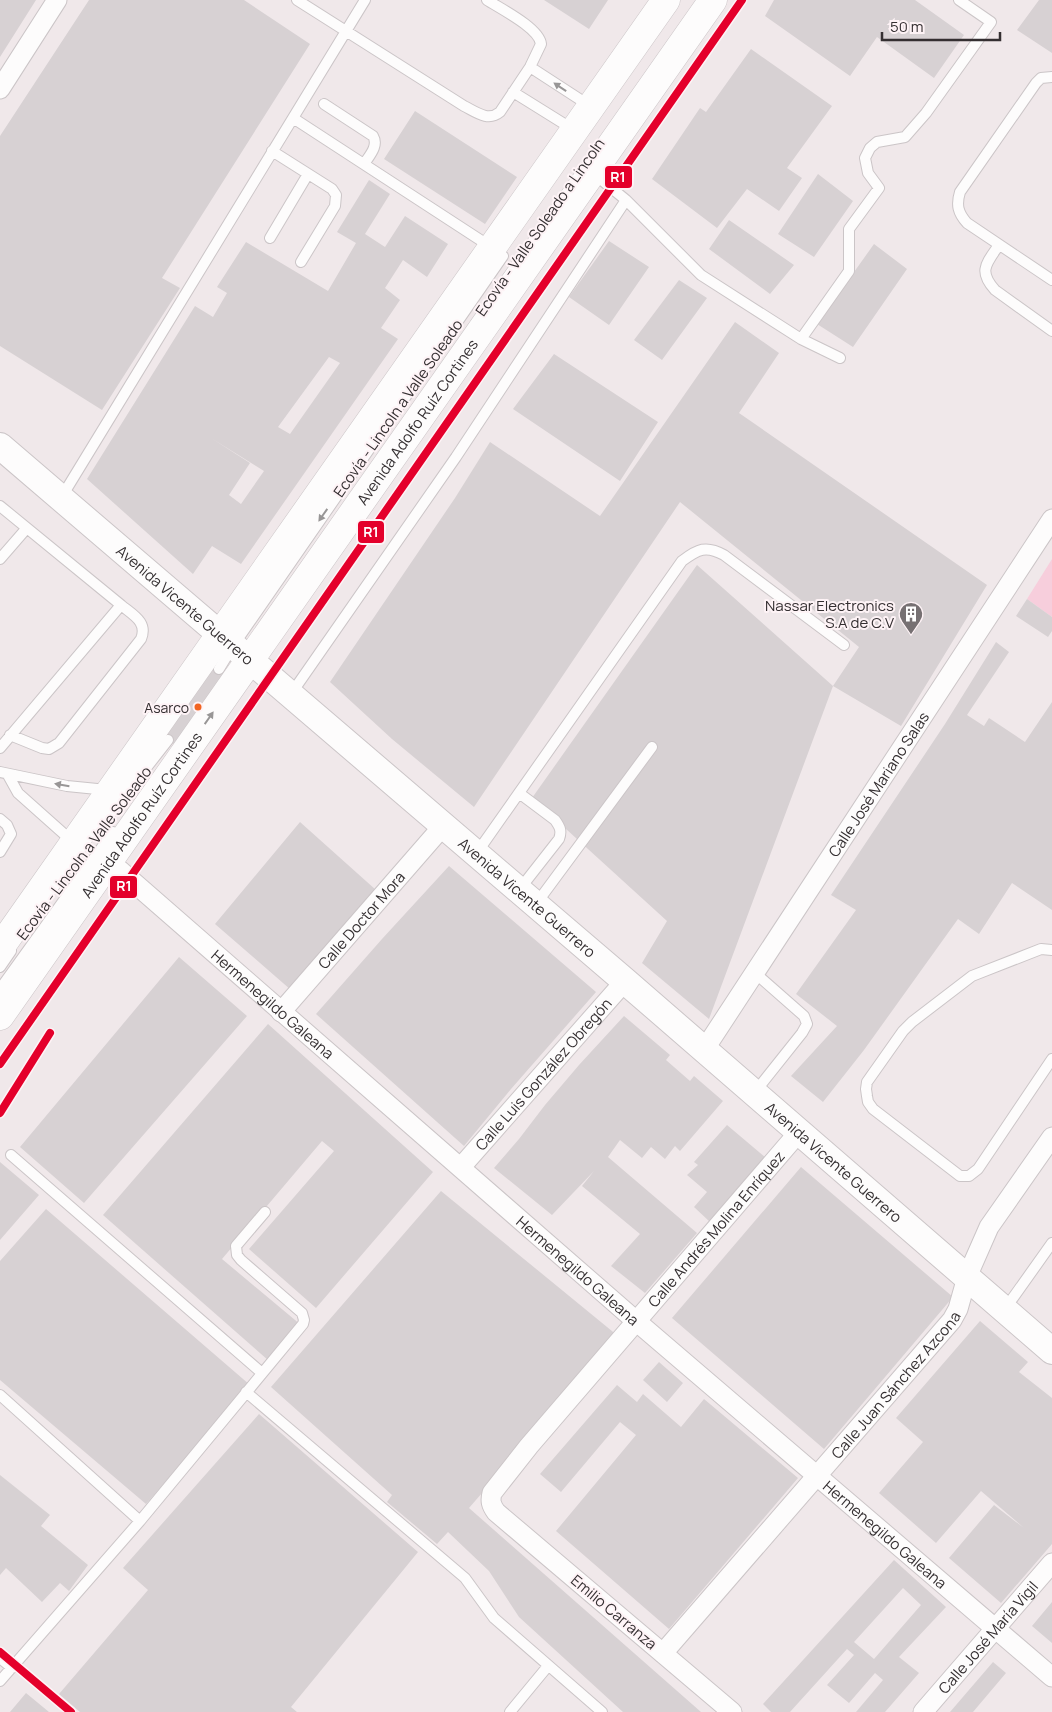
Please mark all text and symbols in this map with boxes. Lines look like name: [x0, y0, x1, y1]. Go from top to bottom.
scale bar: [882, 10, 1000, 42]
text: 50 m: [890, 16, 924, 37]
one-way arrow: [553, 82, 566, 92]
street label: Ecovía - Valle Soleado a Lincoln: [470, 134, 610, 320]
line badge: R1: [604, 165, 633, 189]
text: R1: [610, 167, 626, 186]
street label: Ecovía - Lincoln a Valle Soleado: [328, 315, 468, 501]
street label: Avenida Adolfo Ruíz Cortines: [352, 335, 483, 509]
one-way arrow: [318, 508, 328, 522]
line badge: R1: [357, 520, 385, 544]
text: R1: [363, 522, 379, 541]
street label: Avenida Vicente Guerrero: [112, 540, 259, 670]
place label: Nassar Electronics S.A de C.V: [765, 595, 894, 633]
building icon: Nassar Electronics S.A de C.V: [898, 601, 924, 635]
place label: Asarco: [144, 698, 189, 717]
marker: Asarco: [193, 702, 203, 712]
street label: Calle José Mariano Salas: [823, 707, 934, 861]
one-way arrow: [203, 712, 214, 725]
street label: Avenida Adolfo Ruíz Cortines: [76, 727, 207, 902]
street label: Ecovía - Lincoln a Valle Soleado: [12, 762, 156, 944]
one-way arrow: [53, 781, 69, 789]
street label: Avenida Vicente Guerrero: [454, 833, 600, 962]
street label: Calle Doctor Mora: [313, 867, 409, 973]
line badge: R1: [109, 875, 138, 899]
text: R1: [116, 876, 132, 895]
street label: Hermenegildo Galeana: [207, 945, 339, 1063]
street label: Calle Luis González Obregón: [470, 993, 616, 1155]
street label: Avenida Vicente Guerrero: [761, 1097, 907, 1227]
street label: Calle Andrés Molina Enríquez: [643, 1146, 789, 1311]
street label: Hermenegildo Galeana: [512, 1211, 644, 1330]
street label: Calle Juan Sánchez Azcona: [826, 1308, 965, 1463]
street label: Hermenegildo Galeana: [819, 1475, 952, 1593]
street label: Emilio Carranza: [567, 1570, 661, 1654]
street label: Calle José María Vigil: [933, 1576, 1042, 1698]

